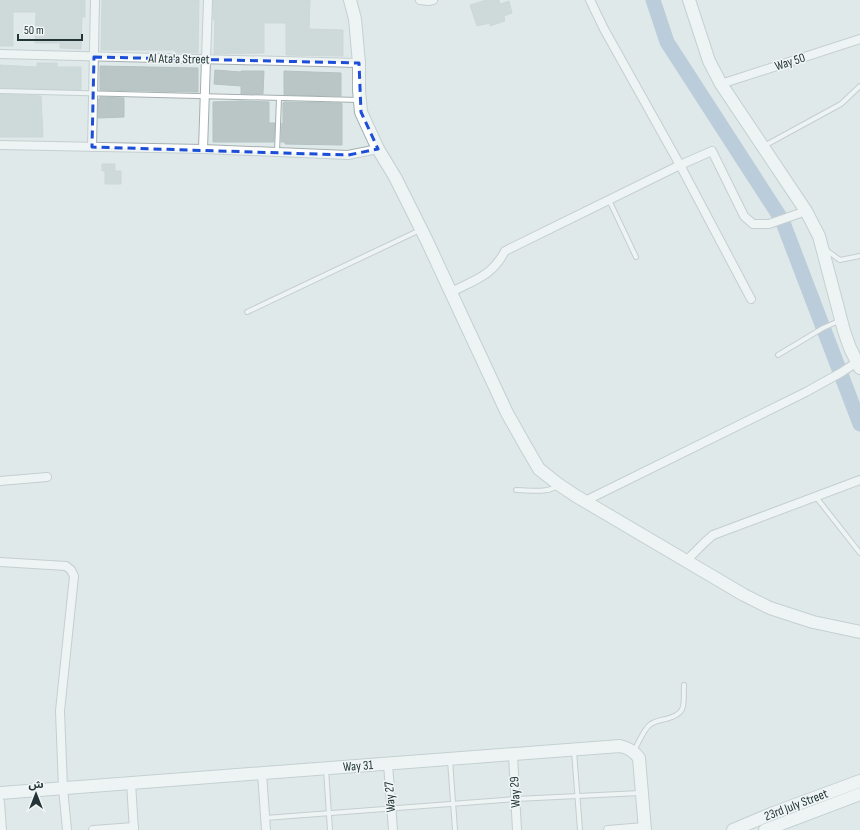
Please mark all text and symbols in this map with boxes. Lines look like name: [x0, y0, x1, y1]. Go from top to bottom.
scale bar: [18, 16, 82, 42]
text: 50 m: [24, 23, 44, 38]
street label: Al Ata'a Street: [147, 50, 210, 68]
street label: Way 50: [773, 50, 807, 74]
street label: Way 31: [342, 757, 374, 775]
north arrow: [16, 774, 56, 814]
street label: Way 29: [506, 776, 524, 808]
text: ش: [28, 778, 44, 791]
street label: Way 27: [381, 780, 399, 813]
street label: 23rd July Street: [762, 786, 830, 824]

